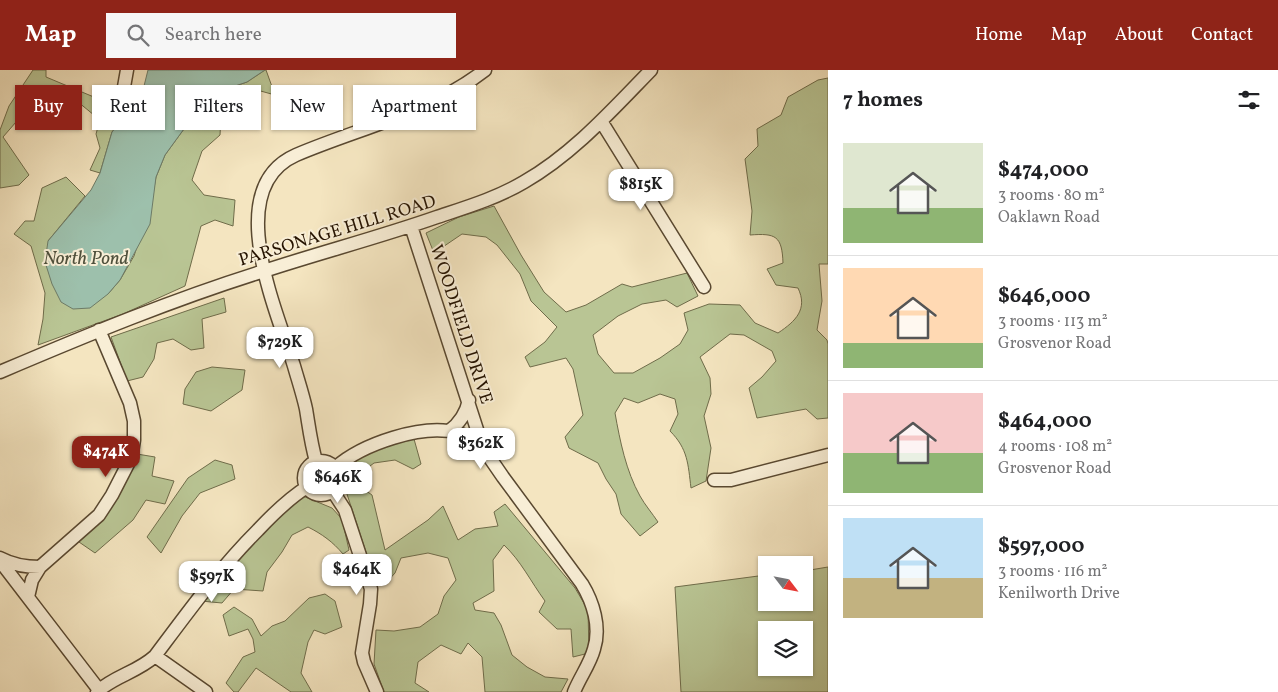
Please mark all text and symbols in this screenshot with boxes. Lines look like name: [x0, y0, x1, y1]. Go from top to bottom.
search box: [106, 13, 456, 58]
text: Map: [25, 18, 76, 52]
icon: search: [124, 21, 152, 49]
text: Search here: [164, 22, 262, 48]
text: Home: [975, 23, 1023, 48]
text: Map: [1051, 23, 1087, 48]
text: About: [1115, 23, 1163, 48]
text: Contact: [1191, 23, 1253, 48]
chip: Buy: [15, 85, 82, 130]
chip: Rent: [92, 85, 165, 130]
chip: Filters: [175, 85, 261, 130]
chip: New: [271, 85, 343, 130]
chip: Apartment: [353, 85, 476, 130]
text: 7 homes: [843, 86, 923, 115]
icon: filters: [1235, 86, 1263, 114]
text: $474,000: [998, 156, 1089, 185]
icon: home: [883, 163, 943, 223]
pin: $815K: [606, 168, 676, 211]
text: $815K: [619, 174, 663, 196]
text: 3 rooms · 80 m²: [998, 185, 1105, 207]
street label: PARSONAGE HILL ROAD: [236, 189, 439, 273]
text: Oaklawn Road: [998, 207, 1100, 229]
street label: WOODFIELD DRIVE: [423, 241, 498, 408]
water label: North Pond: [43, 246, 129, 272]
text: $646,000: [998, 282, 1090, 311]
icon: home: [883, 288, 943, 348]
text: 3 rooms · 113 m²: [998, 311, 1108, 333]
pin: $729K: [245, 326, 315, 369]
text: $729K: [257, 332, 303, 354]
text: Grosvenor Road: [998, 333, 1111, 355]
text: $464,000: [998, 407, 1092, 436]
icon: home: [883, 413, 943, 473]
pin: $362K: [446, 428, 516, 470]
text: $362K: [458, 433, 504, 455]
pin: $474K: [71, 436, 141, 478]
text: 4 rooms · 108 m²: [998, 436, 1112, 458]
text: $474K: [83, 441, 129, 463]
text: Grosvenor Road: [998, 458, 1111, 480]
pin: $646K: [303, 462, 373, 504]
text: $646K: [314, 467, 362, 489]
text: $597,000: [998, 532, 1084, 561]
icon: home: [883, 538, 943, 598]
pin: $464K: [322, 554, 392, 596]
north arrow: [758, 556, 812, 611]
map controls: [758, 556, 813, 676]
text: $464K: [333, 559, 381, 581]
pin: $597K: [177, 560, 247, 603]
text: 3 rooms · 116 m²: [998, 561, 1107, 583]
text: $597K: [190, 566, 234, 588]
text: Kenilworth Drive: [998, 583, 1120, 605]
button: layers: [758, 621, 813, 676]

